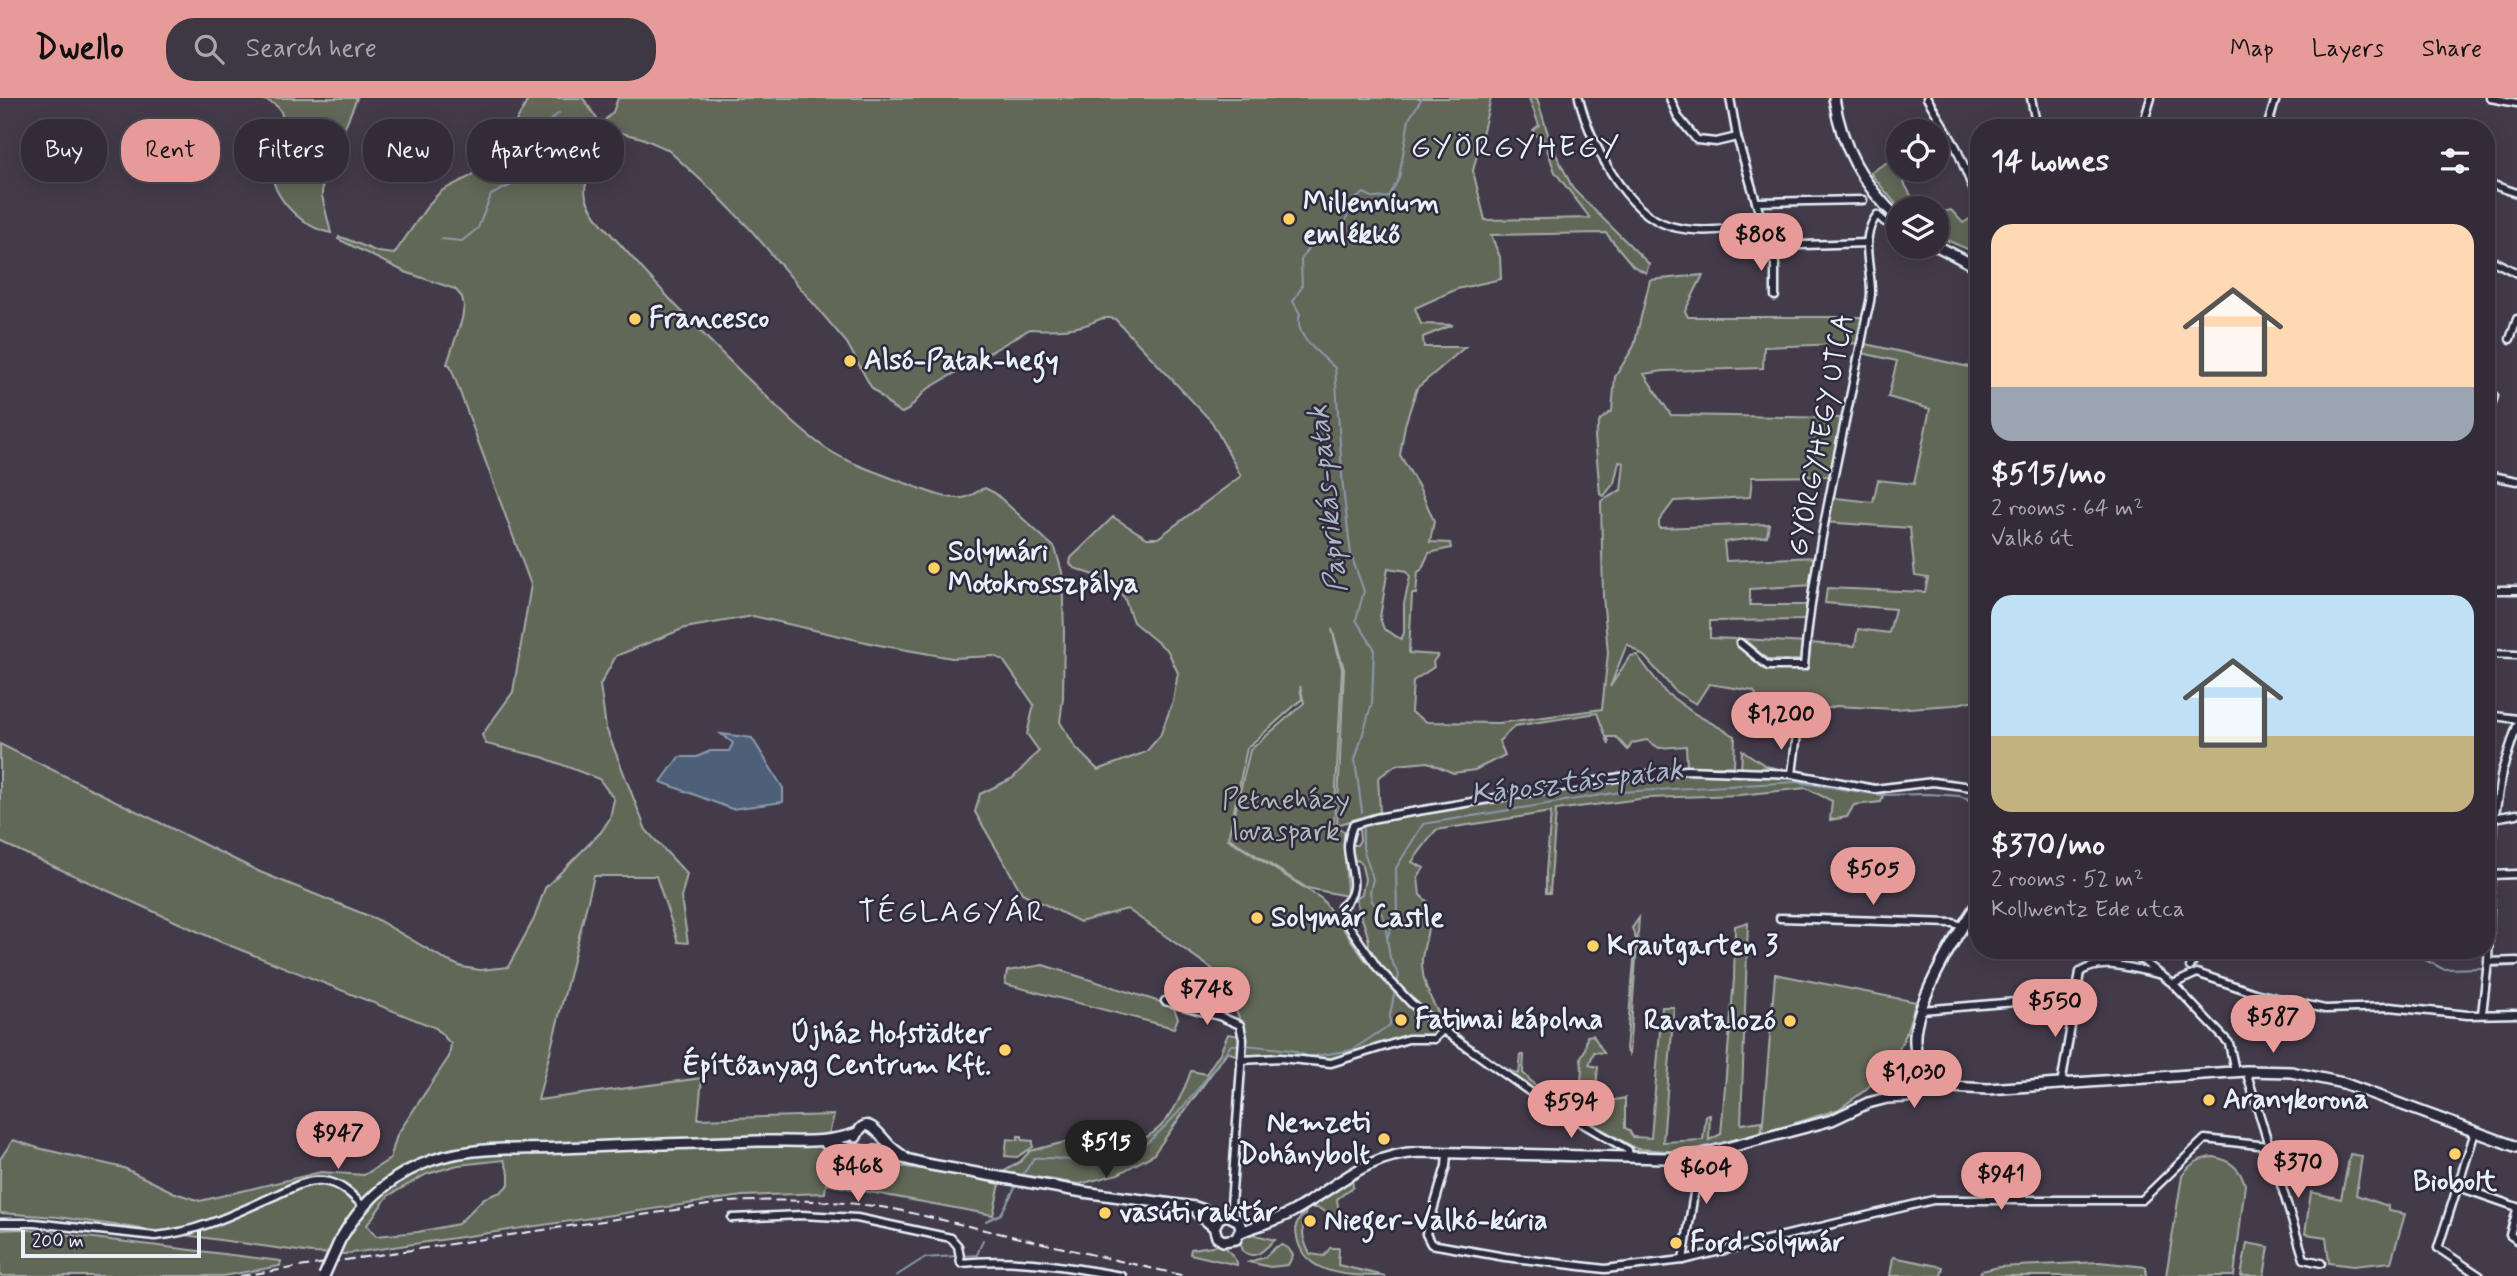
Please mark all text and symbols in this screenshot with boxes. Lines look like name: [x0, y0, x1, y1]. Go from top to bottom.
search box: [166, 18, 656, 81]
text: Dwello: [35, 27, 124, 71]
icon: search: [190, 30, 228, 68]
text: Search here: [246, 32, 377, 66]
text: Map: [2230, 34, 2274, 65]
text: Layers: [2312, 34, 2384, 65]
text: Share: [2422, 34, 2482, 65]
chip: Buy: [21, 119, 107, 182]
chip: Rent: [121, 119, 220, 182]
chip: Filters: [234, 119, 349, 182]
chip: New: [363, 119, 453, 182]
chip: Apartment: [467, 119, 624, 182]
map controls: [1886, 119, 1949, 259]
button: locate: [1886, 119, 1949, 182]
district label: GYÖRGYHEGY: [1411, 128, 1621, 167]
text: 14 homes: [1991, 142, 2109, 181]
icon: filters: [2436, 142, 2474, 180]
place label: Millennium emlékkő: [1303, 185, 1439, 254]
button: layers: [1886, 196, 1949, 259]
marker: Millennium emlékkő: [1281, 211, 1297, 227]
pin: $808: [1720, 214, 1802, 273]
text: $808: [1735, 221, 1787, 251]
icon: home: [2170, 269, 2296, 395]
place label: Francesco: [649, 301, 770, 338]
street label: GYÖRGYHEGY UTCA: [1780, 310, 1864, 560]
marker: Francesco: [627, 311, 643, 327]
place label: Alsó-Patak-hegy: [864, 343, 1059, 383]
marker: Alsó-Patak-hegy: [842, 353, 858, 369]
water label: Paprikás-patak: [1299, 403, 1357, 595]
text: $515/mo: [1991, 455, 2106, 494]
text: 2 rooms · 64 m²: [1991, 494, 2143, 524]
text: Valkó út: [1991, 524, 2074, 554]
place label: Solymári Motokrosszpálya: [948, 534, 1139, 603]
marker: Solymári Motokrosszpálya: [926, 560, 942, 576]
icon: home: [2170, 640, 2296, 766]
pin: $1,200: [1724, 692, 1838, 752]
text: $1,200: [1747, 700, 1815, 730]
water label: Káposztás-patak: [1468, 750, 1686, 814]
park label: Petneházy lovaspark: [1222, 782, 1350, 851]
text: $370/mo: [1991, 826, 2105, 865]
pin: $505: [1832, 848, 1914, 907]
text: $505: [1846, 855, 1900, 885]
text: 2 rooms · 52 m²: [1991, 865, 2144, 895]
district label: TÉGLAGYÁR: [858, 893, 1046, 932]
text: Kollwentz Ede utca: [1991, 895, 2185, 925]
place label: Solymár Castle: [1271, 900, 1444, 937]
marker: Solymár Castle: [1249, 910, 1265, 926]
place label: Krautgarten 3: [1607, 928, 1778, 966]
marker: Krautgarten 3: [1585, 938, 1601, 954]
pin: $748: [1166, 968, 1248, 1027]
text: $748: [1180, 975, 1234, 1005]
pin: $550: [2014, 979, 2096, 1039]
text: $550: [2028, 987, 2082, 1017]
pin: $587: [2232, 996, 2314, 1055]
place label: Fatimai kápolna: [1415, 1002, 1603, 1039]
place label: Ravatalozó: [1644, 1003, 1776, 1040]
text: $587: [2247, 1003, 2299, 1033]
marker: Fatimai kápolna: [1393, 1012, 1409, 1028]
marker: Ravatalozó: [1782, 1013, 1798, 1029]
place label: Újház Hofstädter Építőanyag Centrum Kft.: [683, 1016, 992, 1088]
marker: Újház Hofstädter Építőanyag Centrum Kft.: [997, 1042, 1013, 1058]
pin: $1,030: [1857, 1051, 1971, 1110]
text: $1,030: [1882, 1058, 1946, 1088]
pin: $594: [1530, 1080, 1612, 1140]
place label: Aranykorona: [2223, 1082, 2369, 1119]
text: $594: [1544, 1088, 1598, 1118]
marker: Aranykorona: [2201, 1092, 2217, 1108]
place label: Nemzeti Dohánybolt: [1239, 1105, 1371, 1174]
pin: $947: [297, 1112, 379, 1171]
text: $947: [312, 1119, 364, 1149]
pin: $515: [1065, 1121, 1147, 1180]
text: $515: [1081, 1128, 1131, 1158]
marker: Nemzeti Dohánybolt: [1376, 1131, 1392, 1147]
pin: $370: [2257, 1140, 2339, 1200]
pin: $468: [817, 1144, 899, 1204]
pin: $604: [1665, 1146, 1747, 1206]
marker: Biobolt: [2447, 1146, 2463, 1162]
text: $370: [2273, 1148, 2323, 1178]
text: $468: [832, 1152, 884, 1182]
pin: $941: [1960, 1152, 2042, 1212]
text: $604: [1680, 1154, 1732, 1184]
text: $941: [1977, 1160, 2025, 1190]
place label: Biobolt: [2413, 1164, 2498, 1201]
place label: vasúti raktár: [1119, 1195, 1278, 1232]
place label: Nieger-Valkó-kúria: [1324, 1203, 1548, 1243]
marker: vasúti raktár: [1097, 1205, 1113, 1221]
marker: Nieger-Valkó-kúria: [1302, 1213, 1318, 1229]
place label: Ford Solymár: [1690, 1225, 1845, 1262]
scale bar: [21, 1227, 201, 1259]
text: 200 m: [32, 1229, 84, 1254]
marker: Ford Solymár: [1668, 1235, 1684, 1251]

